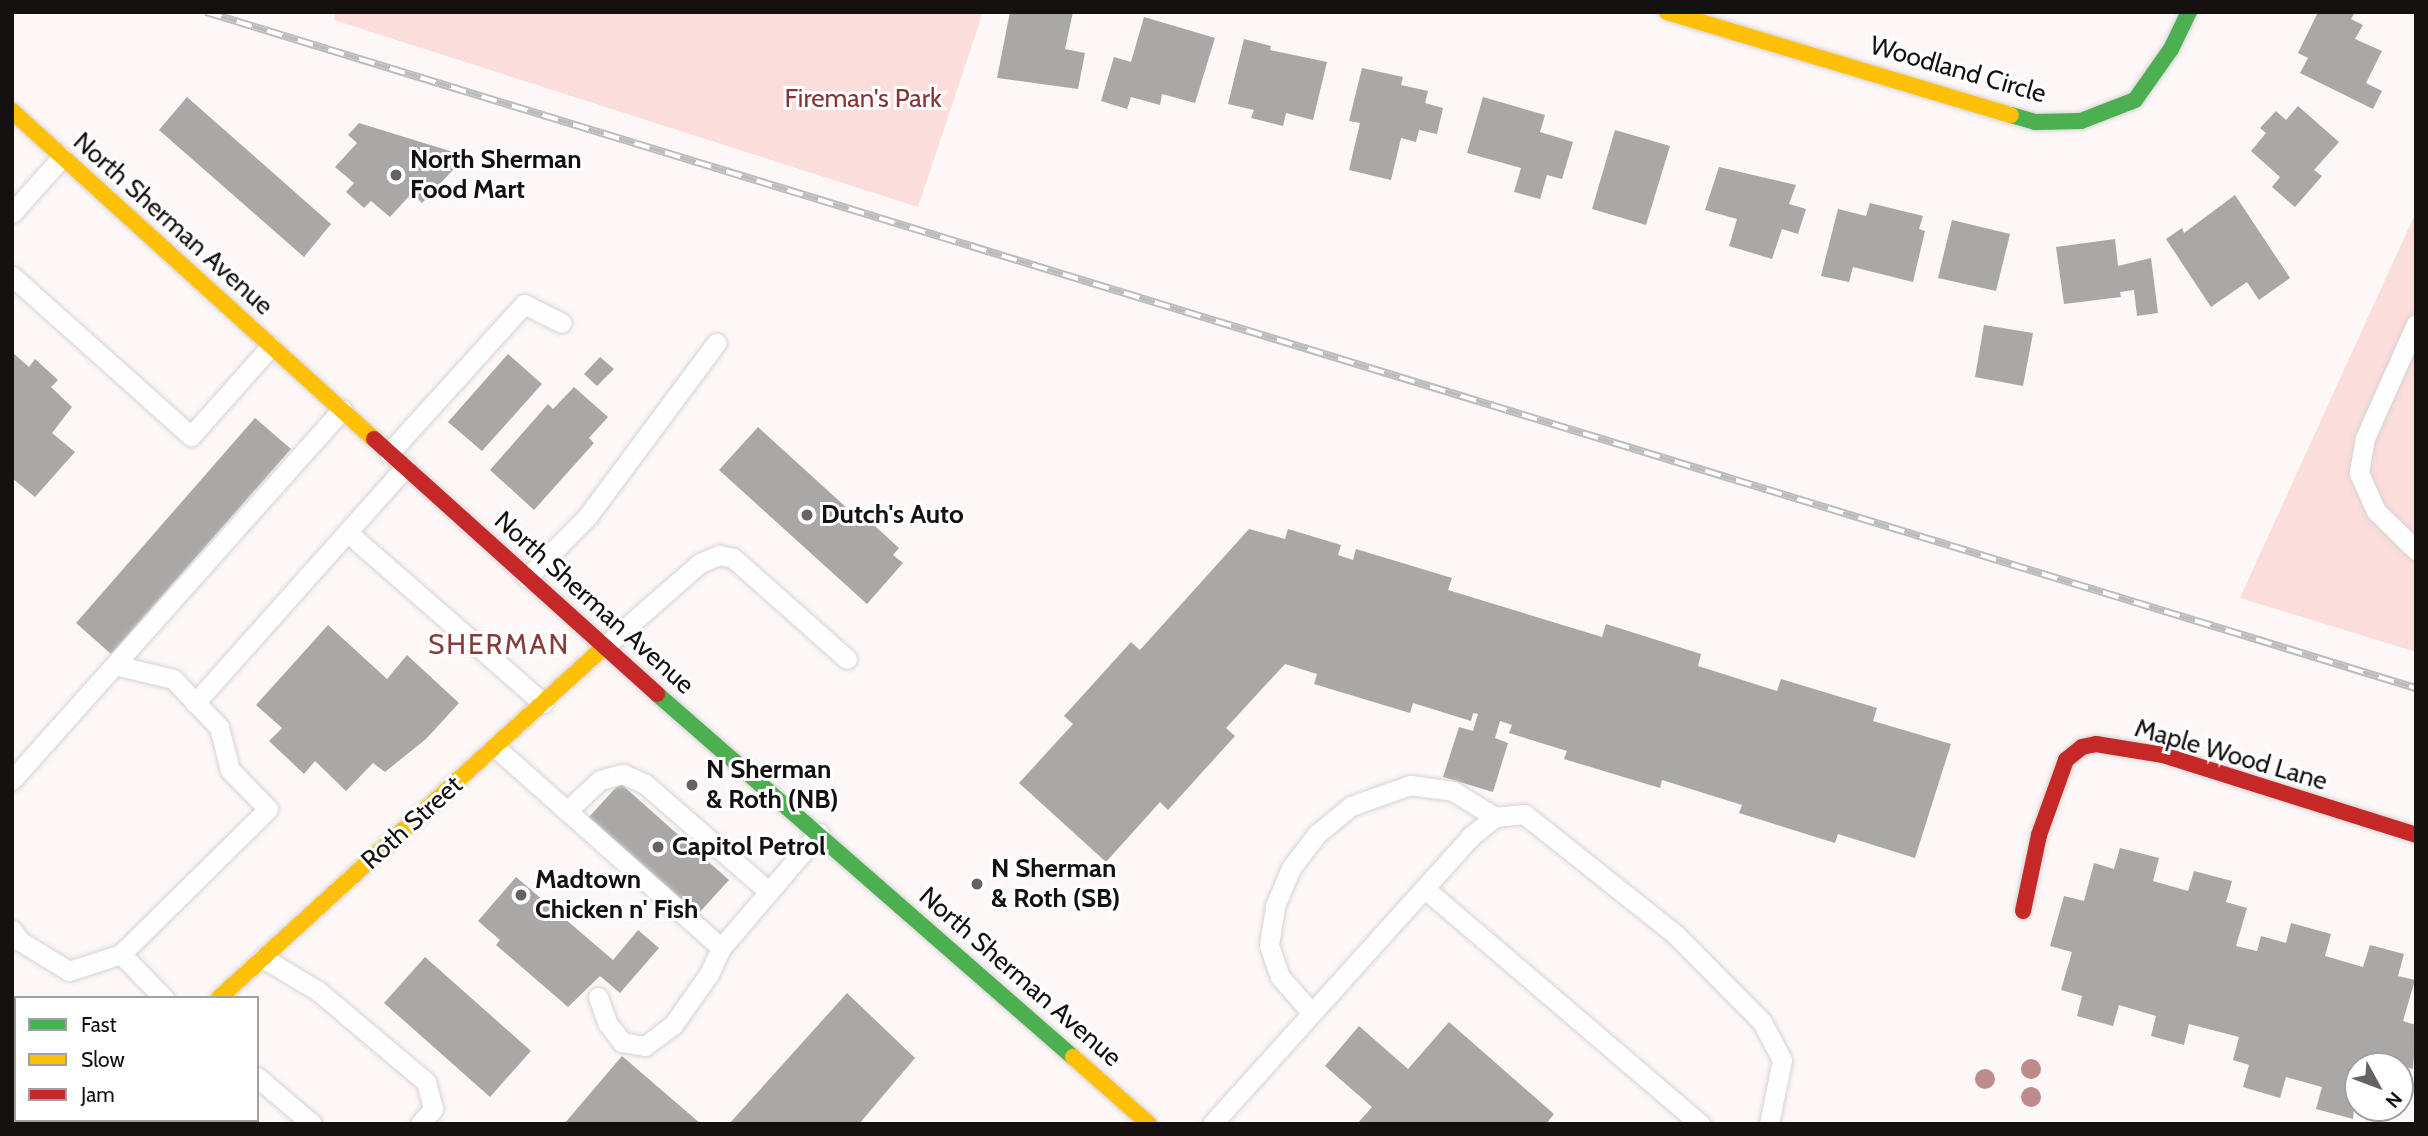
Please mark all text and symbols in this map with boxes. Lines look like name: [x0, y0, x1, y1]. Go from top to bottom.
street label: Woodland Circle: [1867, 30, 2049, 110]
park label: Fireman's Park: [784, 83, 942, 115]
street label: North Sherman Avenue: [67, 126, 279, 322]
place label: North Sherman Food Mart: [410, 144, 582, 206]
marker: North Sherman Food Mart: [388, 167, 404, 183]
place label: Dutch's Auto: [821, 499, 964, 531]
street label: North Sherman Avenue: [488, 505, 700, 701]
marker: Dutch's Auto: [799, 507, 815, 523]
district label: SHERMAN: [429, 627, 569, 661]
street label: Maple Wood Lane: [2131, 713, 2331, 797]
place label: N Sherman & Roth (NB): [706, 754, 839, 816]
street label: Roth Street: [355, 770, 469, 876]
marker: N Sherman & Roth (NB): [684, 777, 700, 793]
place label: Capitol Petrol: [672, 831, 826, 863]
marker: Capitol Petrol: [650, 839, 666, 855]
place label: N Sherman & Roth (SB): [991, 853, 1120, 914]
place label: Madtown Chicken n' Fish: [535, 864, 698, 926]
marker: N Sherman & Roth (SB): [969, 876, 985, 892]
street label: North Sherman Avenue: [912, 881, 1128, 1073]
marker: Madtown Chicken n' Fish: [513, 887, 529, 903]
legend: [14, 996, 259, 1122]
text: Fast: [81, 1012, 117, 1037]
text: Slow: [81, 1047, 125, 1072]
north arrow: [2344, 1052, 2414, 1122]
text: Jam: [81, 1082, 115, 1107]
text: N: [2381, 1087, 2407, 1112]

